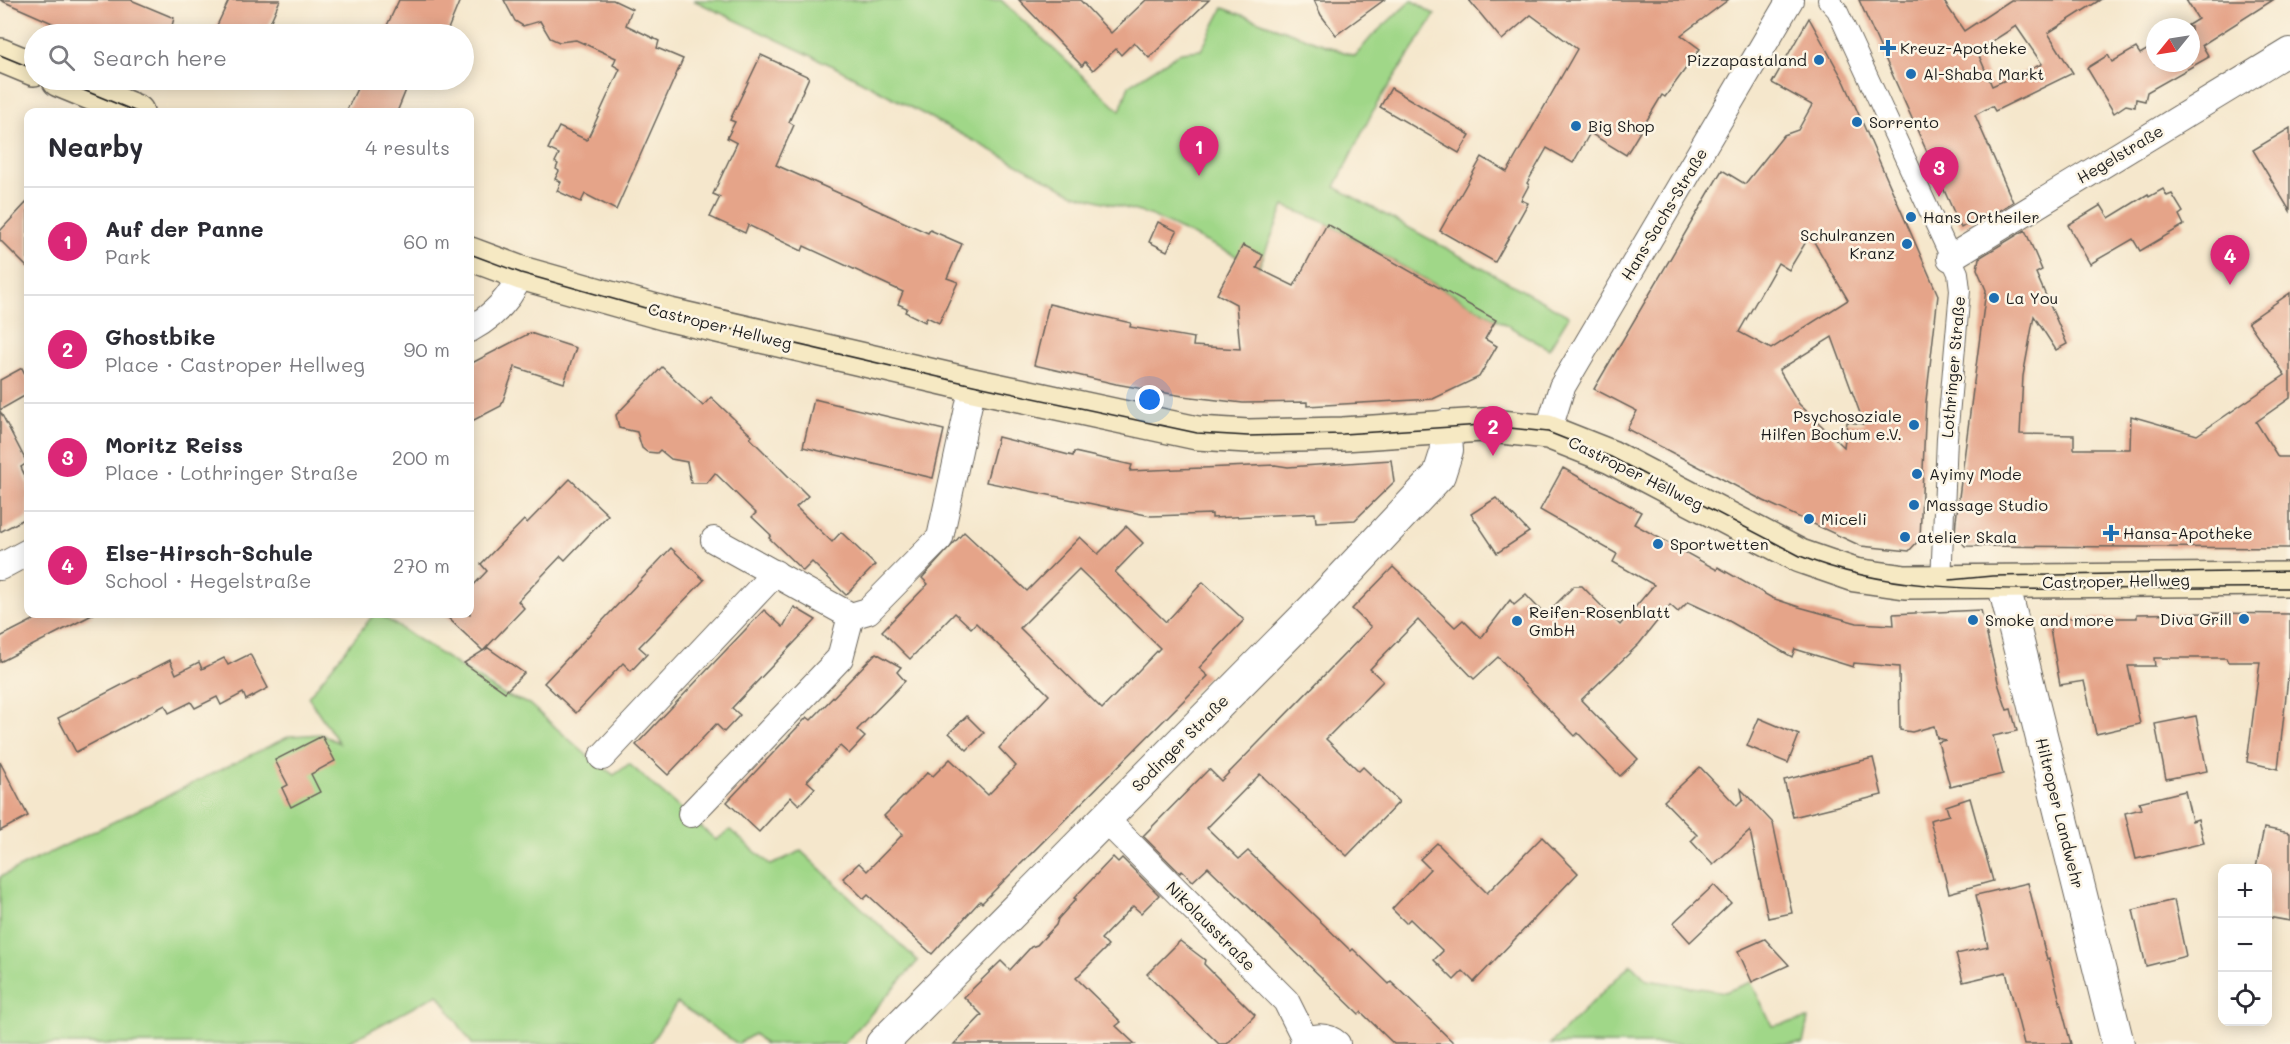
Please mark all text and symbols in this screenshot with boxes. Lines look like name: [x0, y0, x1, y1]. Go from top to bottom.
north arrow: [2146, 18, 2200, 72]
search box: [24, 24, 474, 90]
place label: Kreuz-Apotheke: [1900, 37, 2027, 58]
icon: search: [45, 41, 78, 74]
marker: Kreuz-Apotheke: [1881, 41, 1895, 55]
text: Search here: [93, 43, 227, 72]
place label: Pizzapastaland: [1687, 49, 1807, 70]
marker: Pizzapastaland: [1812, 53, 1826, 67]
place label: Al-Shaba Markt: [1923, 63, 2044, 84]
marker: Al-Shaba Markt: [1904, 67, 1918, 81]
place label: Sorrento: [1869, 111, 1939, 132]
place label: Big Shop: [1588, 115, 1655, 136]
marker: Sorrento: [1850, 115, 1864, 129]
marker: Big Shop: [1569, 119, 1583, 133]
street label: Hegelstraße: [2073, 119, 2167, 188]
pin: 1: [1180, 126, 1218, 176]
text: Nearby: [48, 130, 143, 164]
text: 4 results: [365, 134, 450, 160]
street label: Hans-Sachs-Straße: [1616, 144, 1711, 284]
pin: 3: [1920, 148, 1958, 197]
place label: Hans Ortheiler: [1923, 206, 2040, 227]
marker: Hans Ortheiler: [1904, 210, 1918, 224]
text: Auf der Panne: [105, 214, 264, 243]
place label: Schulranzen Kranz: [1800, 224, 1895, 263]
text: 1: [63, 228, 72, 254]
text: 60 m: [403, 228, 450, 254]
pin: 4: [2210, 236, 2250, 285]
marker: Schulranzen Kranz: [1900, 237, 1914, 251]
text: Park: [105, 243, 150, 269]
place label: La You: [2006, 287, 2058, 308]
marker: La You: [1987, 291, 2001, 305]
street label: Lothringer Straße: [1936, 295, 1969, 439]
street label: Castroper Hellweg: [646, 297, 794, 354]
text: Ghostbike: [105, 322, 215, 351]
text: 2: [62, 336, 73, 362]
text: 90 m: [404, 336, 450, 362]
text: Place · Castroper Hellweg: [105, 351, 365, 377]
your location: [1135, 385, 1164, 414]
place label: Psychosoziale Hilfen Bochum e.V.: [1761, 405, 1902, 444]
pin: 2: [1474, 406, 1512, 456]
marker: Psychosoziale Hilfen Bochum e.V.: [1907, 418, 1921, 432]
text: Moritz Reiss: [105, 430, 243, 459]
street label: Castroper Hellweg: [1565, 431, 1707, 514]
text: 3: [62, 444, 74, 470]
text: 200 m: [392, 444, 450, 470]
text: Place · Lothringer Straße: [105, 459, 358, 485]
place label: Ayimy Mode: [1929, 463, 2022, 484]
marker: Ayimy Mode: [1910, 467, 1924, 481]
place label: Massage Studio: [1926, 494, 2048, 515]
marker: Massage Studio: [1907, 498, 1921, 512]
place label: Miceli: [1821, 508, 1867, 529]
marker: Miceli: [1802, 512, 1816, 526]
place label: Hansa-Apotheke: [2123, 522, 2253, 543]
place label: atelier Skala: [1917, 526, 2017, 547]
marker: Hansa-Apotheke: [2104, 526, 2118, 540]
marker: atelier Skala: [1898, 530, 1912, 544]
place label: Sportwetten: [1670, 533, 1769, 554]
marker: Sportwetten: [1651, 537, 1665, 551]
text: Else-Hirsch-Schule: [105, 538, 313, 567]
text: 4: [61, 552, 74, 578]
text: 270 m: [393, 552, 450, 578]
text: School · Hegelstraße: [105, 567, 311, 593]
street label: Castroper Hellweg: [2042, 569, 2190, 592]
place label: Reifen-Rosenblatt GmbH: [1529, 601, 1670, 640]
place label: Diva Grill: [2160, 608, 2232, 629]
place label: Smoke and more: [1985, 609, 2114, 630]
marker: Diva Grill: [2237, 612, 2251, 626]
marker: Smoke and more: [1966, 613, 1980, 627]
marker: Reifen-Rosenblatt GmbH: [1510, 614, 1524, 628]
street label: Sodinger Straße: [1127, 690, 1233, 796]
street label: Hiltroper Landwehr: [2032, 735, 2089, 890]
map controls: [2218, 864, 2272, 1026]
button: +: [2218, 864, 2272, 918]
street label: Nikolausstraße: [1162, 876, 1261, 975]
button: −: [2218, 918, 2272, 972]
button: locate: [2218, 972, 2272, 1026]

